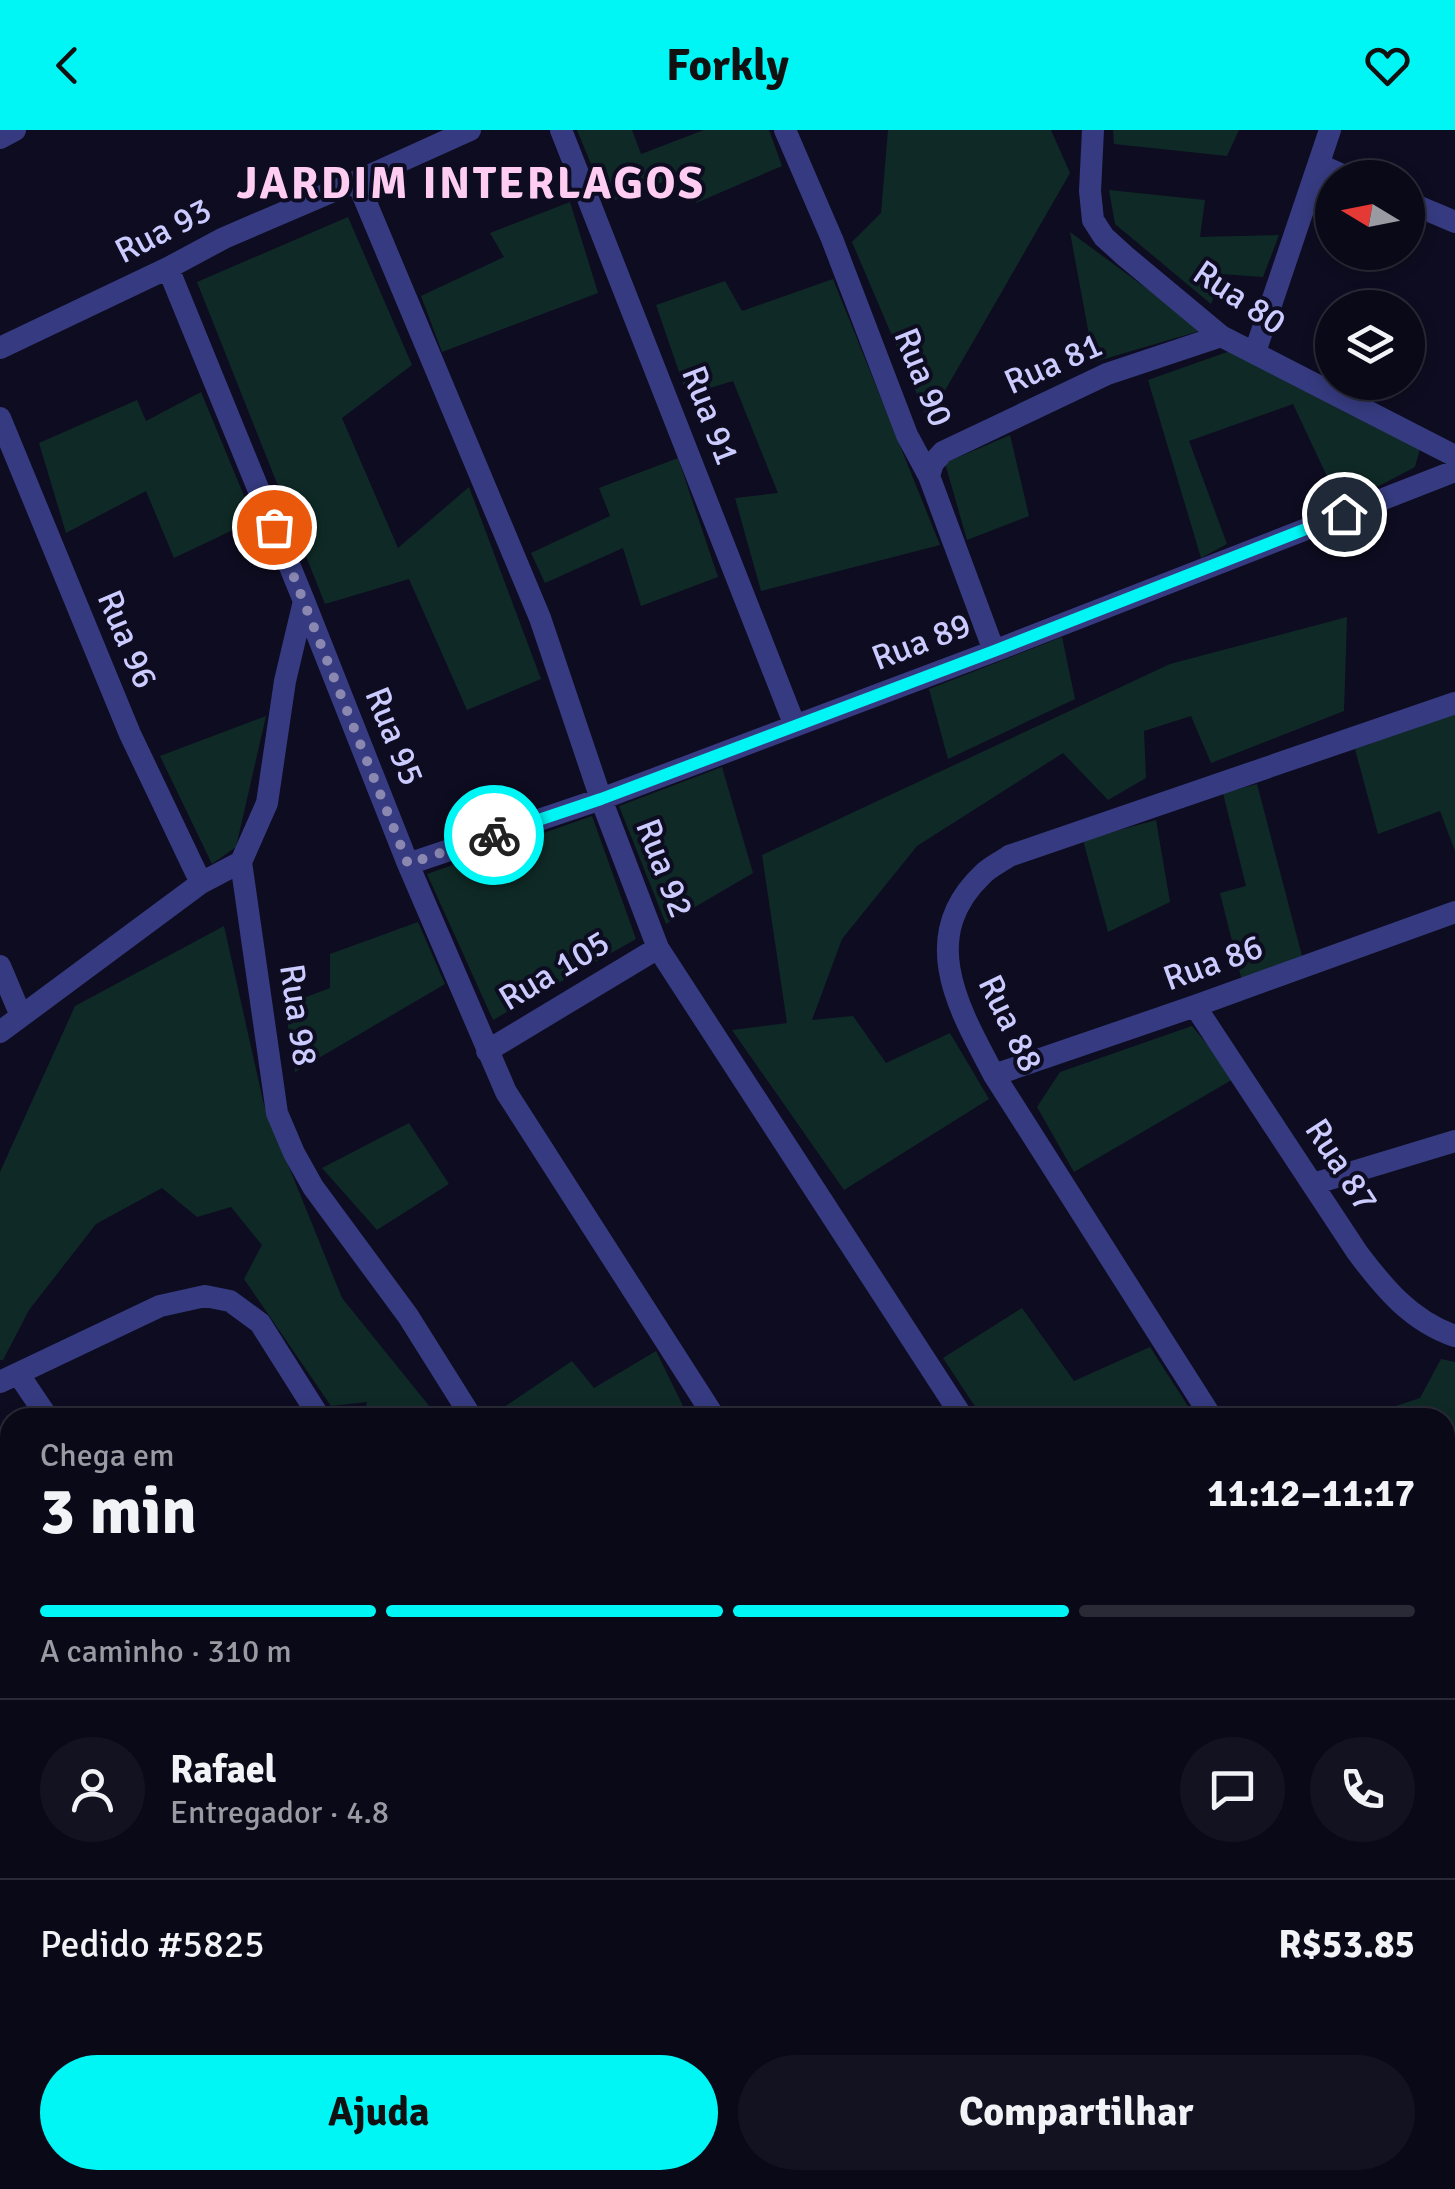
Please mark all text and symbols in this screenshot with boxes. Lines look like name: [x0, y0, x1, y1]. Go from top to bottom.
icon: back: [40, 38, 95, 93]
text: Forkly: [666, 38, 789, 93]
icon: heart: [1360, 38, 1415, 93]
district label: JARDIM INTERLAGOS: [236, 156, 706, 211]
north arrow: [1315, 160, 1425, 270]
map controls: [1315, 160, 1425, 400]
street label: Rua 93: [108, 188, 219, 273]
street label: Rua 80: [1185, 251, 1294, 344]
button: layers: [1315, 290, 1425, 400]
street label: Rua 90: [884, 322, 963, 433]
street label: Rua 81: [998, 323, 1109, 404]
street label: Rua 91: [672, 360, 749, 471]
pin: [1302, 472, 1387, 557]
pin: [232, 485, 317, 570]
icon: home: [1317, 487, 1372, 542]
icon: bag: [247, 500, 302, 555]
street label: Rua 96: [88, 584, 167, 695]
street label: Rua 89: [866, 603, 977, 680]
street label: Rua 95: [355, 681, 434, 792]
courier: [444, 785, 544, 885]
icon: bike: [467, 808, 522, 863]
street label: Rua 92: [626, 813, 703, 924]
street label: Rua 105: [491, 921, 617, 1020]
street label: Rua 86: [1158, 925, 1269, 1000]
street label: Rua 98: [270, 961, 327, 1069]
street label: Rua 88: [969, 968, 1052, 1079]
street label: Rua 87: [1296, 1111, 1388, 1220]
text: Chega em: [40, 1436, 174, 1475]
text: 11:12–11:17: [1207, 1470, 1415, 1517]
text: 3 min: [40, 1472, 197, 1552]
text: A caminho · 310 m: [40, 1632, 292, 1671]
button: person: [40, 1737, 145, 1842]
button: chat: [1180, 1737, 1285, 1842]
button: phone: [1310, 1737, 1415, 1842]
text: Rafael: [170, 1746, 276, 1793]
text: Entregador · 4.8: [170, 1793, 389, 1832]
text: Pedido #5825: [40, 1921, 265, 1968]
text: R$53.85: [1278, 1921, 1415, 1968]
button: Ajuda: [40, 2055, 718, 2170]
button: Compartilhar: [738, 2055, 1415, 2170]

